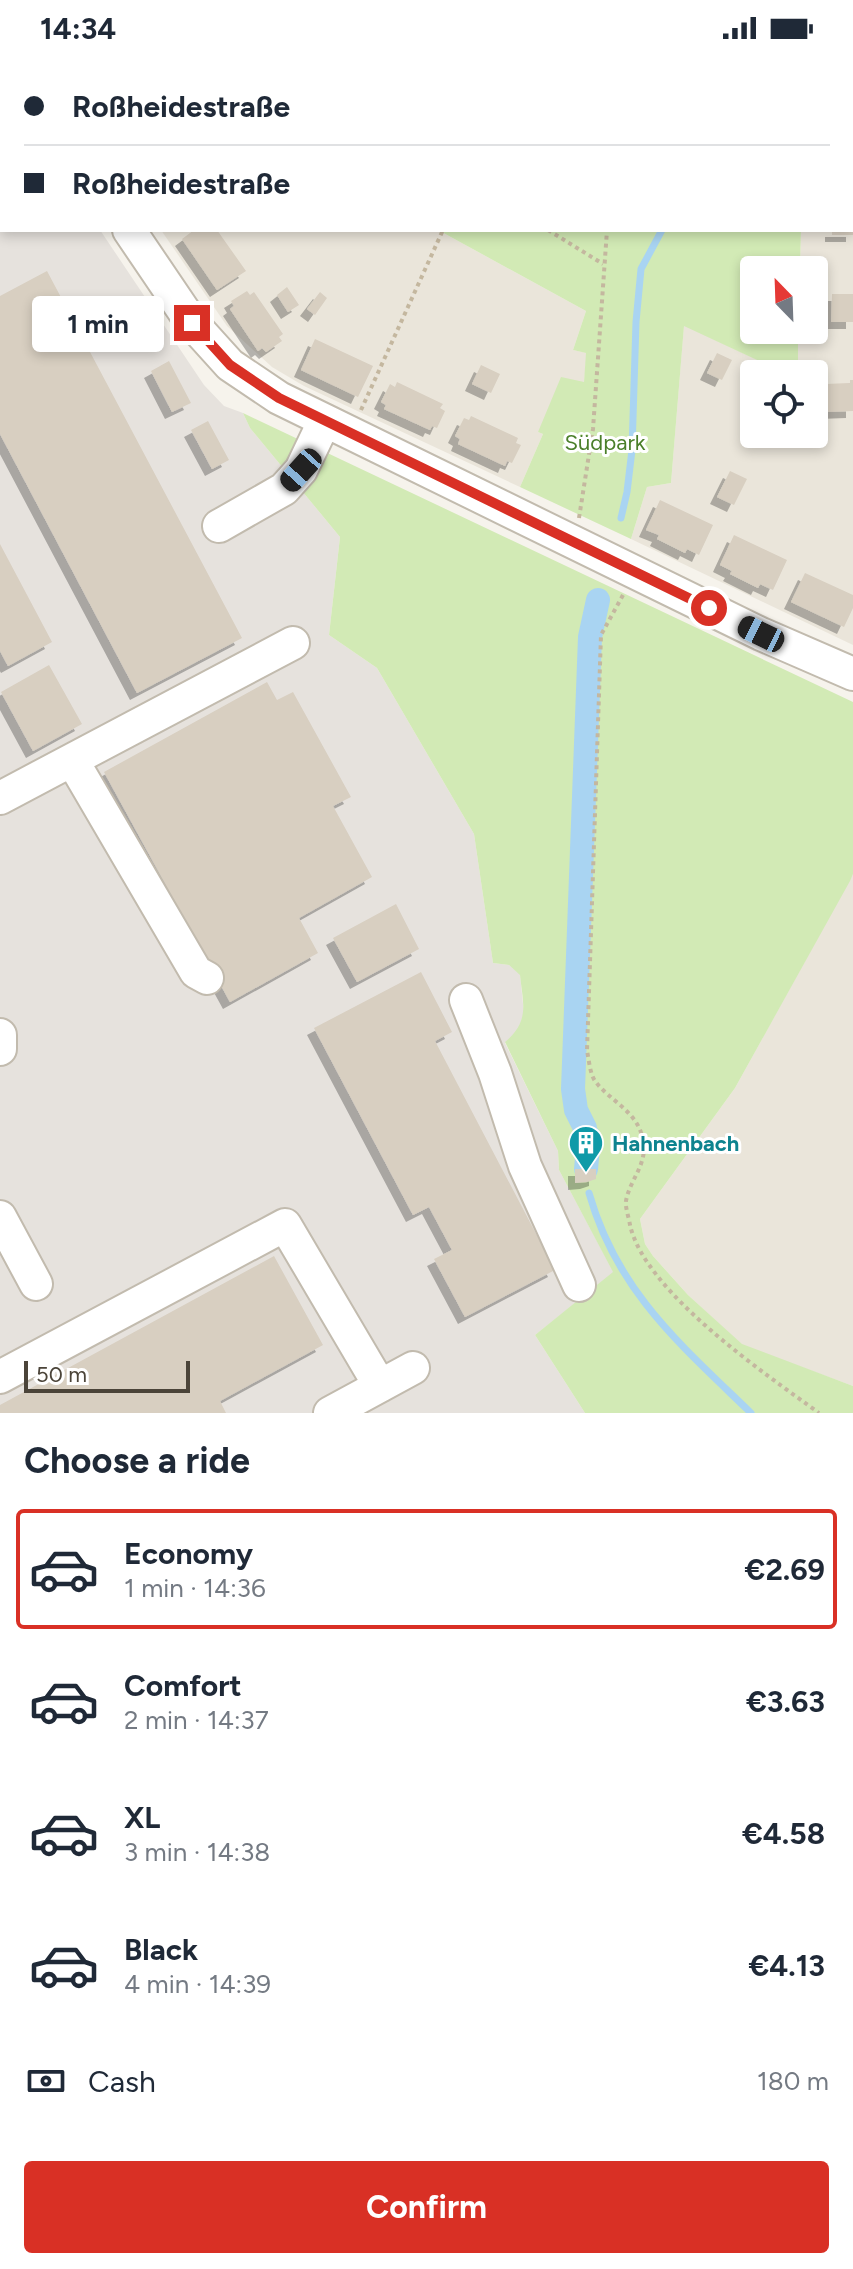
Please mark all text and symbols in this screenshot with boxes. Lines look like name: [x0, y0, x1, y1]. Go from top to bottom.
text: 14:34: [40, 10, 116, 47]
text: Roßheidestraße: [72, 88, 290, 125]
text: Roßheidestraße: [72, 165, 290, 202]
north arrow: [740, 256, 828, 344]
map controls: [740, 256, 828, 448]
callout: 1 min: [32, 295, 164, 351]
route end: [174, 305, 210, 341]
text: 1 min: [67, 308, 129, 340]
button: locate: [740, 360, 828, 448]
park label: Südpark: [564, 429, 646, 456]
car: [276, 444, 326, 496]
route start: [691, 590, 727, 626]
car: [734, 613, 788, 655]
building icon: Hahnenbach: [567, 1124, 605, 1174]
place label: Hahnenbach: [612, 1130, 739, 1157]
scale bar: [24, 1357, 190, 1393]
text: 50 m: [36, 1361, 87, 1388]
text: Choose a ride: [24, 1439, 250, 1482]
icon: car: [28, 1533, 100, 1605]
text: Economy: [124, 1535, 253, 1572]
text: €2.69: [745, 1551, 825, 1588]
text: 1 min · 14:36: [124, 1572, 266, 1604]
icon: car: [28, 1665, 100, 1737]
text: Comfort: [124, 1667, 242, 1704]
text: €3.63: [746, 1683, 825, 1720]
text: 2 min · 14:37: [124, 1704, 269, 1736]
icon: car: [28, 1797, 100, 1869]
text: XL: [124, 1799, 160, 1836]
text: €4.58: [742, 1815, 825, 1852]
text: 3 min · 14:38: [124, 1836, 270, 1868]
icon: car: [28, 1929, 100, 2001]
text: Black: [124, 1931, 198, 1968]
text: €4.13: [748, 1947, 825, 1984]
text: 4 min · 14:39: [124, 1968, 271, 2000]
icon: cash: [24, 2059, 68, 2103]
text: Cash: [88, 2063, 156, 2100]
text: 180 m: [757, 2065, 829, 2097]
button: Confirm: [24, 2161, 829, 2253]

